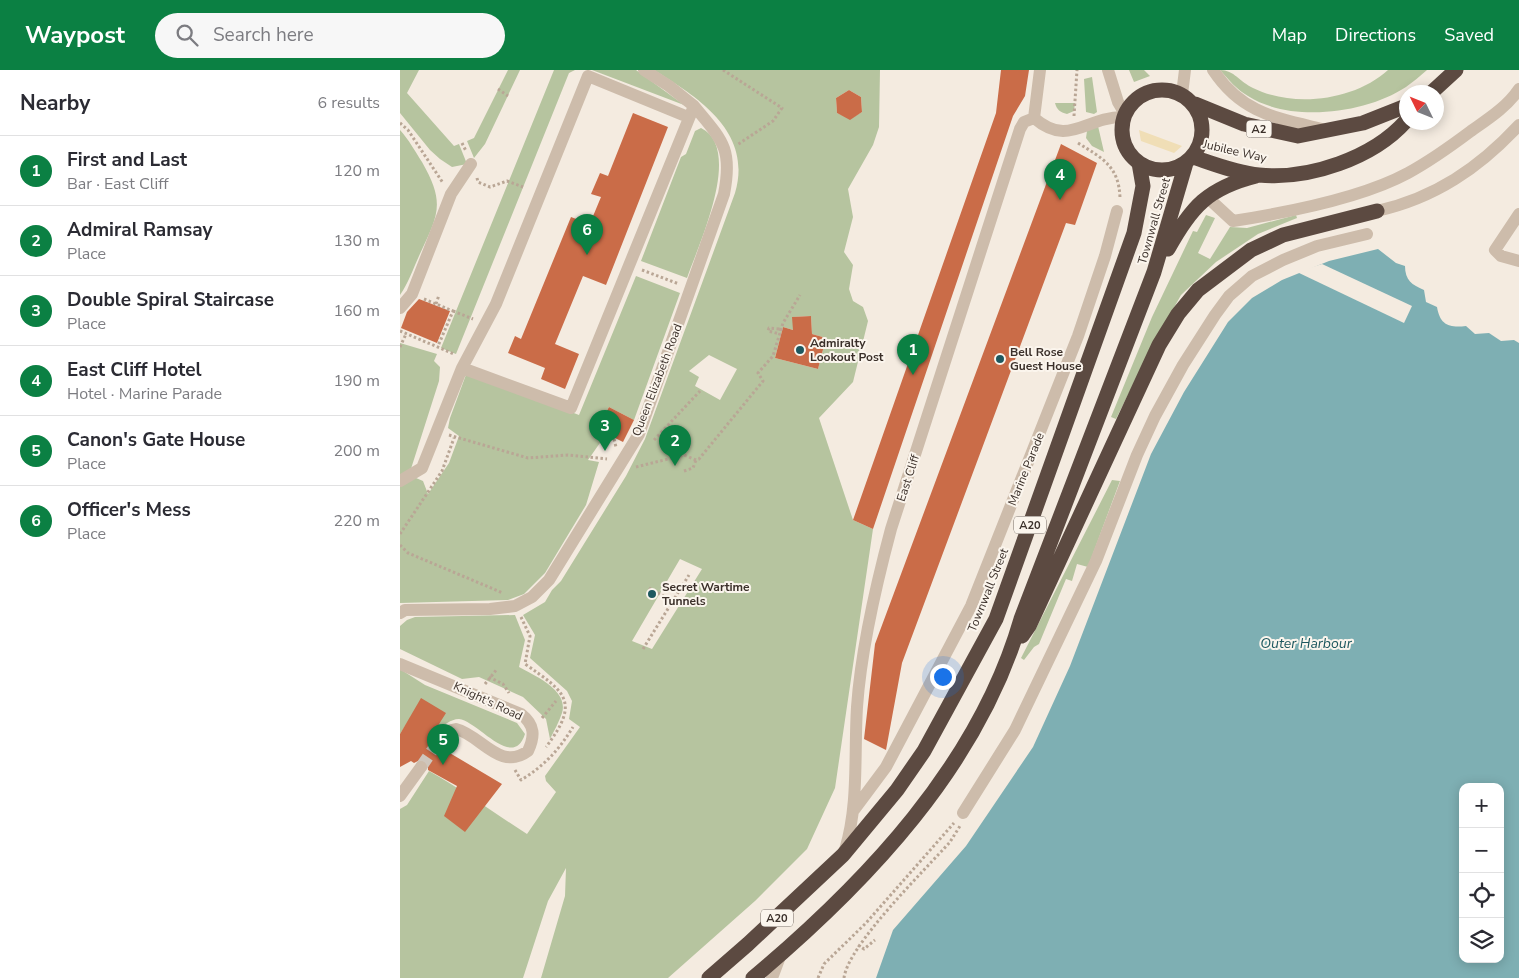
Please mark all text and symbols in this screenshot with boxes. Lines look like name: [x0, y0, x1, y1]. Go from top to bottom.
search box: [155, 13, 505, 58]
text: Waypost: [25, 19, 125, 51]
icon: search: [173, 21, 201, 49]
text: Search here: [213, 22, 314, 48]
text: Map: [1272, 23, 1307, 47]
text: Directions: [1335, 23, 1416, 47]
text: Saved: [1444, 23, 1494, 47]
north arrow: [1399, 85, 1444, 130]
text: Nearby: [20, 89, 90, 117]
text: 6 results: [318, 92, 380, 114]
road number: A2: [1246, 121, 1272, 138]
street label: Jubilee Way: [1201, 136, 1269, 166]
text: First and Last: [67, 147, 187, 173]
pin: 4: [1044, 159, 1076, 200]
text: 1: [31, 160, 41, 182]
text: 120 m: [333, 160, 380, 182]
text: Bar · East Cliff: [67, 173, 169, 195]
street label: Townwall Street: [1134, 175, 1174, 266]
pin: 6: [571, 214, 603, 255]
text: Admiral Ramsay: [67, 217, 212, 243]
text: 2: [31, 230, 41, 252]
text: 130 m: [333, 230, 380, 252]
text: Place: [67, 243, 106, 265]
text: Double Spiral Staircase: [67, 287, 274, 313]
text: 3: [31, 300, 41, 322]
text: 160 m: [333, 300, 380, 322]
text: Place: [67, 313, 106, 335]
street label: Queen Elizabeth Road: [628, 321, 686, 439]
pin: 1: [897, 334, 929, 375]
place label: Admiralty Lookout Post: [810, 335, 884, 365]
marker: Admiralty Lookout Post: [794, 344, 806, 356]
place label: Bell Rose Guest House: [1010, 344, 1082, 374]
marker: Bell Rose Guest House: [994, 353, 1006, 365]
text: East Cliff Hotel: [67, 357, 202, 383]
text: 4: [31, 370, 41, 392]
text: 190 m: [333, 370, 380, 392]
text: Hotel · Marine Parade: [67, 383, 222, 405]
pin: 3: [589, 410, 621, 451]
pin: 2: [659, 425, 691, 466]
text: Canon's Gate House: [67, 427, 245, 453]
street label: Marine Parade: [1004, 430, 1048, 508]
text: 5: [31, 440, 41, 462]
text: 200 m: [333, 440, 380, 462]
street label: East Cliff: [893, 452, 923, 504]
text: Place: [67, 453, 106, 475]
text: Officer's Mess: [67, 497, 191, 523]
text: 6: [31, 510, 41, 532]
text: 220 m: [333, 510, 380, 532]
road number: A20: [1014, 516, 1046, 534]
text: Place: [67, 523, 106, 545]
street label: Townwall Street: [964, 545, 1012, 634]
place label: Secret Wartime Tunnels: [662, 579, 750, 609]
marker: Secret Wartime Tunnels: [646, 588, 658, 600]
water label: Outer Harbour: [1260, 634, 1353, 653]
your location: [930, 664, 956, 690]
street label: Knight's Road: [451, 678, 525, 724]
pin: 5: [427, 724, 459, 765]
map controls: [1459, 783, 1504, 963]
button: +: [1459, 783, 1504, 828]
button: −: [1459, 828, 1504, 873]
button: locate: [1459, 873, 1504, 918]
road number: A20: [761, 910, 793, 926]
button: layers: [1459, 918, 1504, 963]

